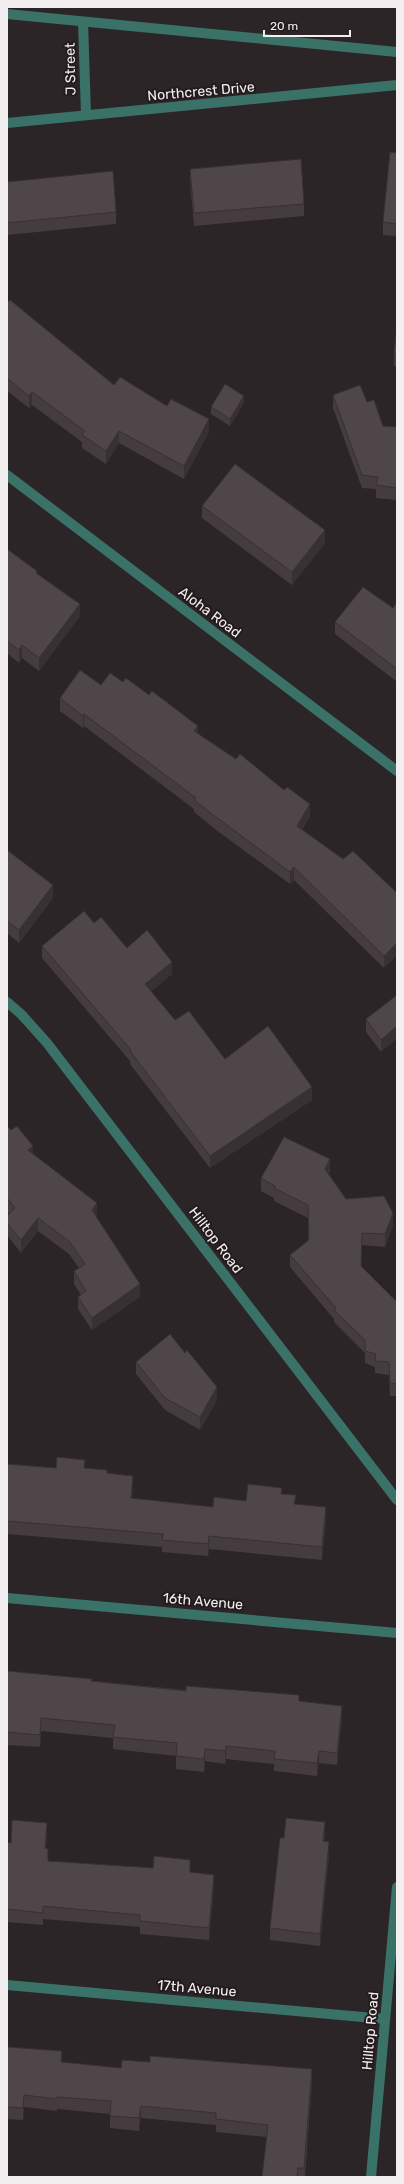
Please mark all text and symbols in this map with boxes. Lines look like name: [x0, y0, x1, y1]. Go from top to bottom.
scale bar: [264, 12, 350, 38]
text: 20 m: [270, 19, 298, 33]
street label: J Street: [62, 42, 79, 96]
street label: Northcrest Drive: [147, 78, 256, 105]
street label: Aloha Road: [175, 583, 244, 641]
street label: Hilltop Road: [185, 1204, 246, 1277]
street label: 16th Avenue: [162, 1590, 244, 1613]
street label: 17th Avenue: [157, 1977, 237, 2000]
street label: Hilltop Road: [359, 1991, 382, 2071]

